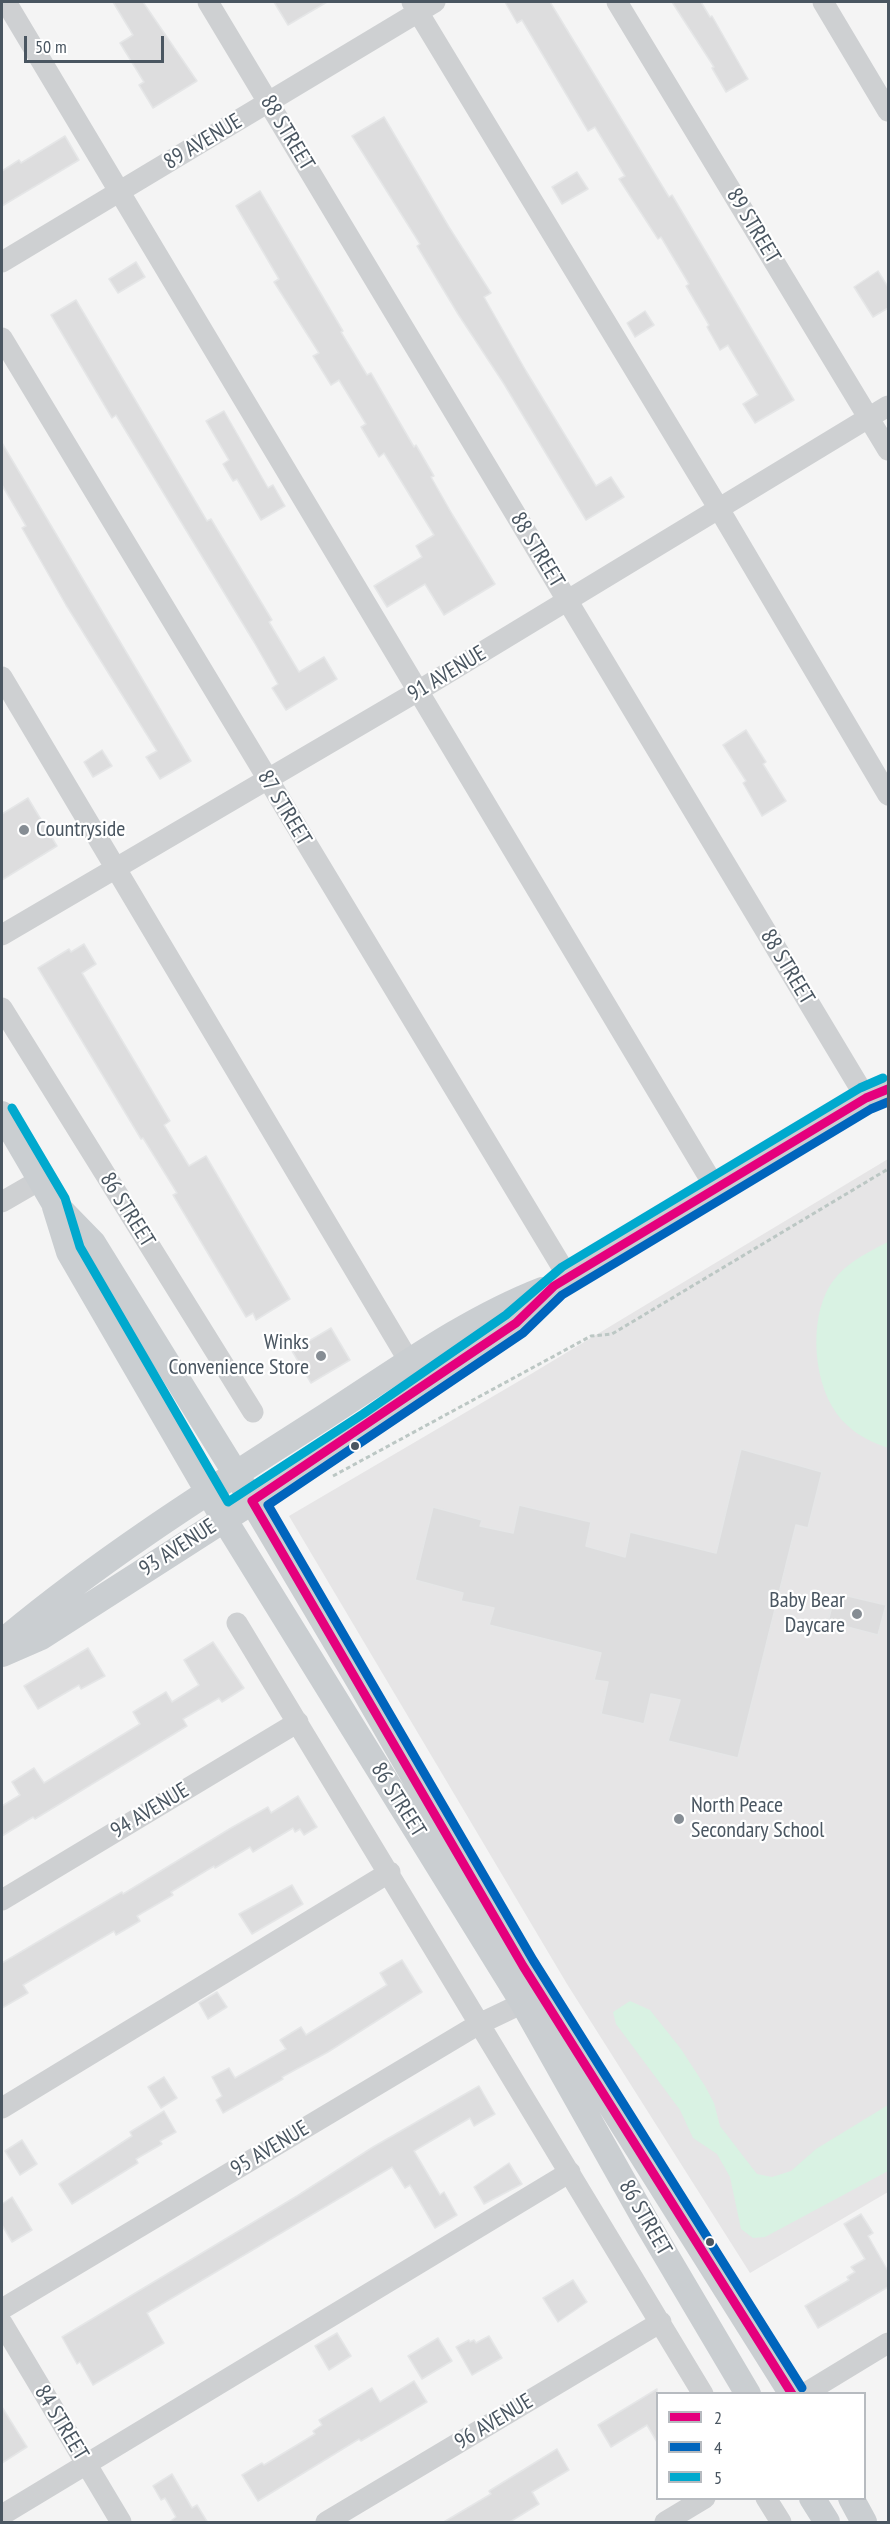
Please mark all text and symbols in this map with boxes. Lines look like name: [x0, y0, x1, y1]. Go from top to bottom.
scale bar: [27, 24, 166, 62]
text: 50 m: [35, 35, 67, 58]
street label: 88 STREET: [254, 91, 320, 175]
street label: 89 AVENUE: [159, 108, 247, 176]
street label: 89 STREET: [720, 184, 786, 268]
street label: 88 STREET: [504, 508, 570, 592]
street label: 91 AVENUE: [403, 640, 491, 708]
street label: 87 STREET: [251, 766, 317, 850]
place label: Countryside: [36, 817, 125, 843]
marker: Countryside: [17, 823, 31, 837]
street label: 88 STREET: [754, 925, 820, 1009]
street label: 86 STREET: [94, 1168, 160, 1252]
place label: Winks Convenience Store: [168, 1330, 309, 1382]
marker: Winks Convenience Store: [314, 1349, 328, 1363]
unlabelled marker: [349, 1440, 361, 1452]
street label: 93 AVENUE: [135, 1513, 221, 1583]
place label: Baby Bear Daycare: [769, 1588, 845, 1640]
marker: Baby Bear Daycare: [850, 1607, 864, 1621]
street label: 86 STREET: [365, 1758, 431, 1842]
street label: 94 AVENUE: [106, 1777, 194, 1845]
place label: North Peace Secondary School: [691, 1793, 824, 1844]
marker: North Peace Secondary School: [672, 1812, 686, 1826]
street label: 95 AVENUE: [226, 2115, 314, 2183]
street label: 86 STREET: [613, 2175, 677, 2261]
unlabelled marker: [704, 2236, 716, 2248]
street label: 84 STREET: [28, 2381, 94, 2465]
street label: 96 AVENUE: [450, 2388, 538, 2456]
legend: [656, 2392, 866, 2500]
text: 2: [714, 2406, 722, 2429]
text: 4: [714, 2436, 722, 2459]
text: 5: [714, 2466, 722, 2489]

